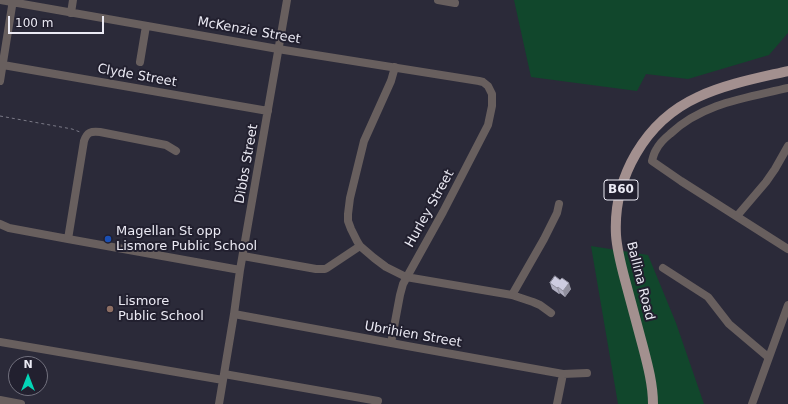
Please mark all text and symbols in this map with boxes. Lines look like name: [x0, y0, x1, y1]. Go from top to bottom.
scale bar: [10, 8, 106, 34]
street label: McKenzie Street: [196, 14, 302, 48]
text: 100 m: [15, 16, 53, 30]
street label: Clyde Street: [96, 61, 178, 91]
street label: Dibbs Street: [232, 123, 262, 205]
street label: Hurley Street: [402, 167, 458, 251]
road number: B60: [604, 180, 638, 200]
place label: Magellan St opp Lismore Public School: [116, 224, 257, 255]
marker: Magellan St opp Lismore Public School: [103, 234, 113, 244]
street label: Ballina Road: [623, 240, 657, 322]
place label: Lismore Public School: [118, 294, 204, 325]
marker: Lismore Public School: [105, 304, 115, 314]
street label: Ubrihien Street: [363, 319, 463, 351]
north arrow: [8, 356, 48, 396]
text: N: [23, 358, 33, 371]

